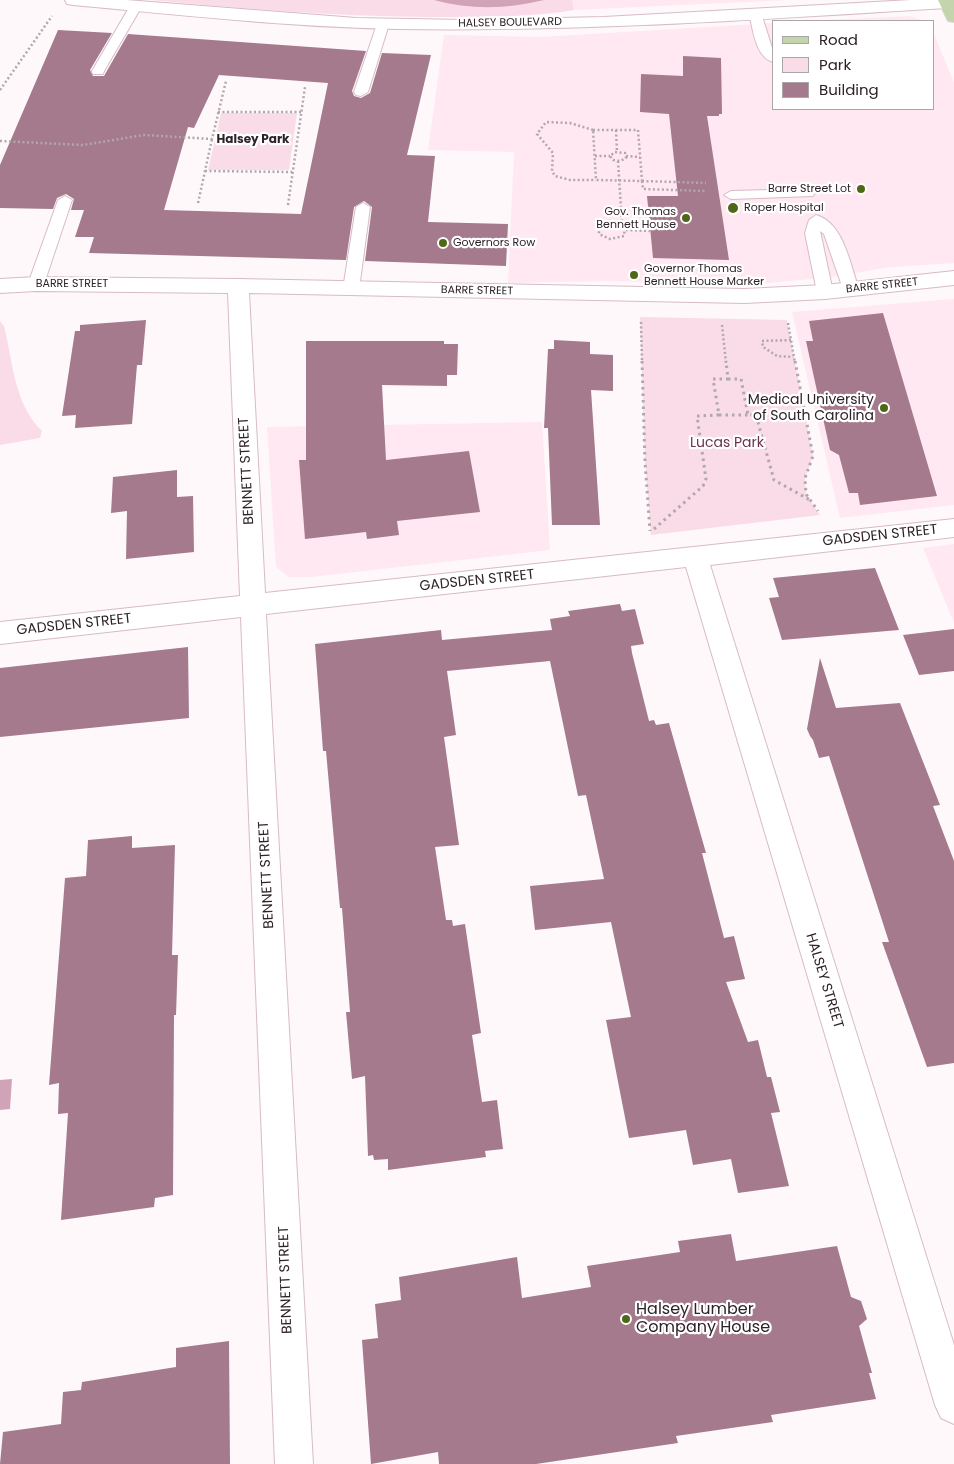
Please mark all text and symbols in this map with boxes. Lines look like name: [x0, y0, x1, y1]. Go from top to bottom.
street label: HALSEY BOULEVARD: [458, 15, 562, 31]
legend: [772, 20, 934, 110]
text: Road: [819, 29, 858, 50]
text: Park: [819, 54, 851, 75]
text: Building: [819, 79, 879, 100]
district label: Halsey Park: [217, 133, 289, 147]
place label: Barre Street Lot: [768, 182, 851, 196]
marker: Barre Street Lot: [855, 183, 867, 195]
marker: Roper Hospital: [726, 201, 740, 215]
place label: Roper Hospital: [744, 201, 824, 215]
place label: Gov. Thomas Bennett House: [596, 205, 676, 231]
marker: Gov. Thomas Bennett House: [680, 212, 692, 224]
place label: Governors Row: [453, 236, 535, 250]
marker: Governors Row: [437, 237, 449, 249]
place label: Governor Thomas Bennett House Marker: [644, 262, 764, 288]
marker: Governor Thomas Bennett House Marker: [628, 269, 640, 281]
street label: BARRE STREET: [845, 276, 919, 296]
street label: BARRE STREET: [36, 277, 108, 291]
street label: BARRE STREET: [441, 284, 513, 298]
place label: Medical University of South Carolina: [748, 392, 874, 424]
marker: Medical University of South Carolina: [878, 402, 890, 414]
street label: BENNETT STREET: [236, 417, 258, 525]
park label: Lucas Park: [690, 435, 764, 451]
street label: GADSDEN STREET: [822, 522, 938, 550]
street label: GADSDEN STREET: [419, 567, 535, 595]
street label: GADSDEN STREET: [16, 611, 132, 639]
street label: BENNETT STREET: [256, 821, 278, 929]
street label: HALSEY STREET: [802, 931, 846, 1031]
street label: BENNETT STREET: [276, 1226, 296, 1334]
place label: Halsey Lumber Company House: [636, 1300, 770, 1338]
marker: Halsey Lumber Company House: [620, 1313, 632, 1325]

